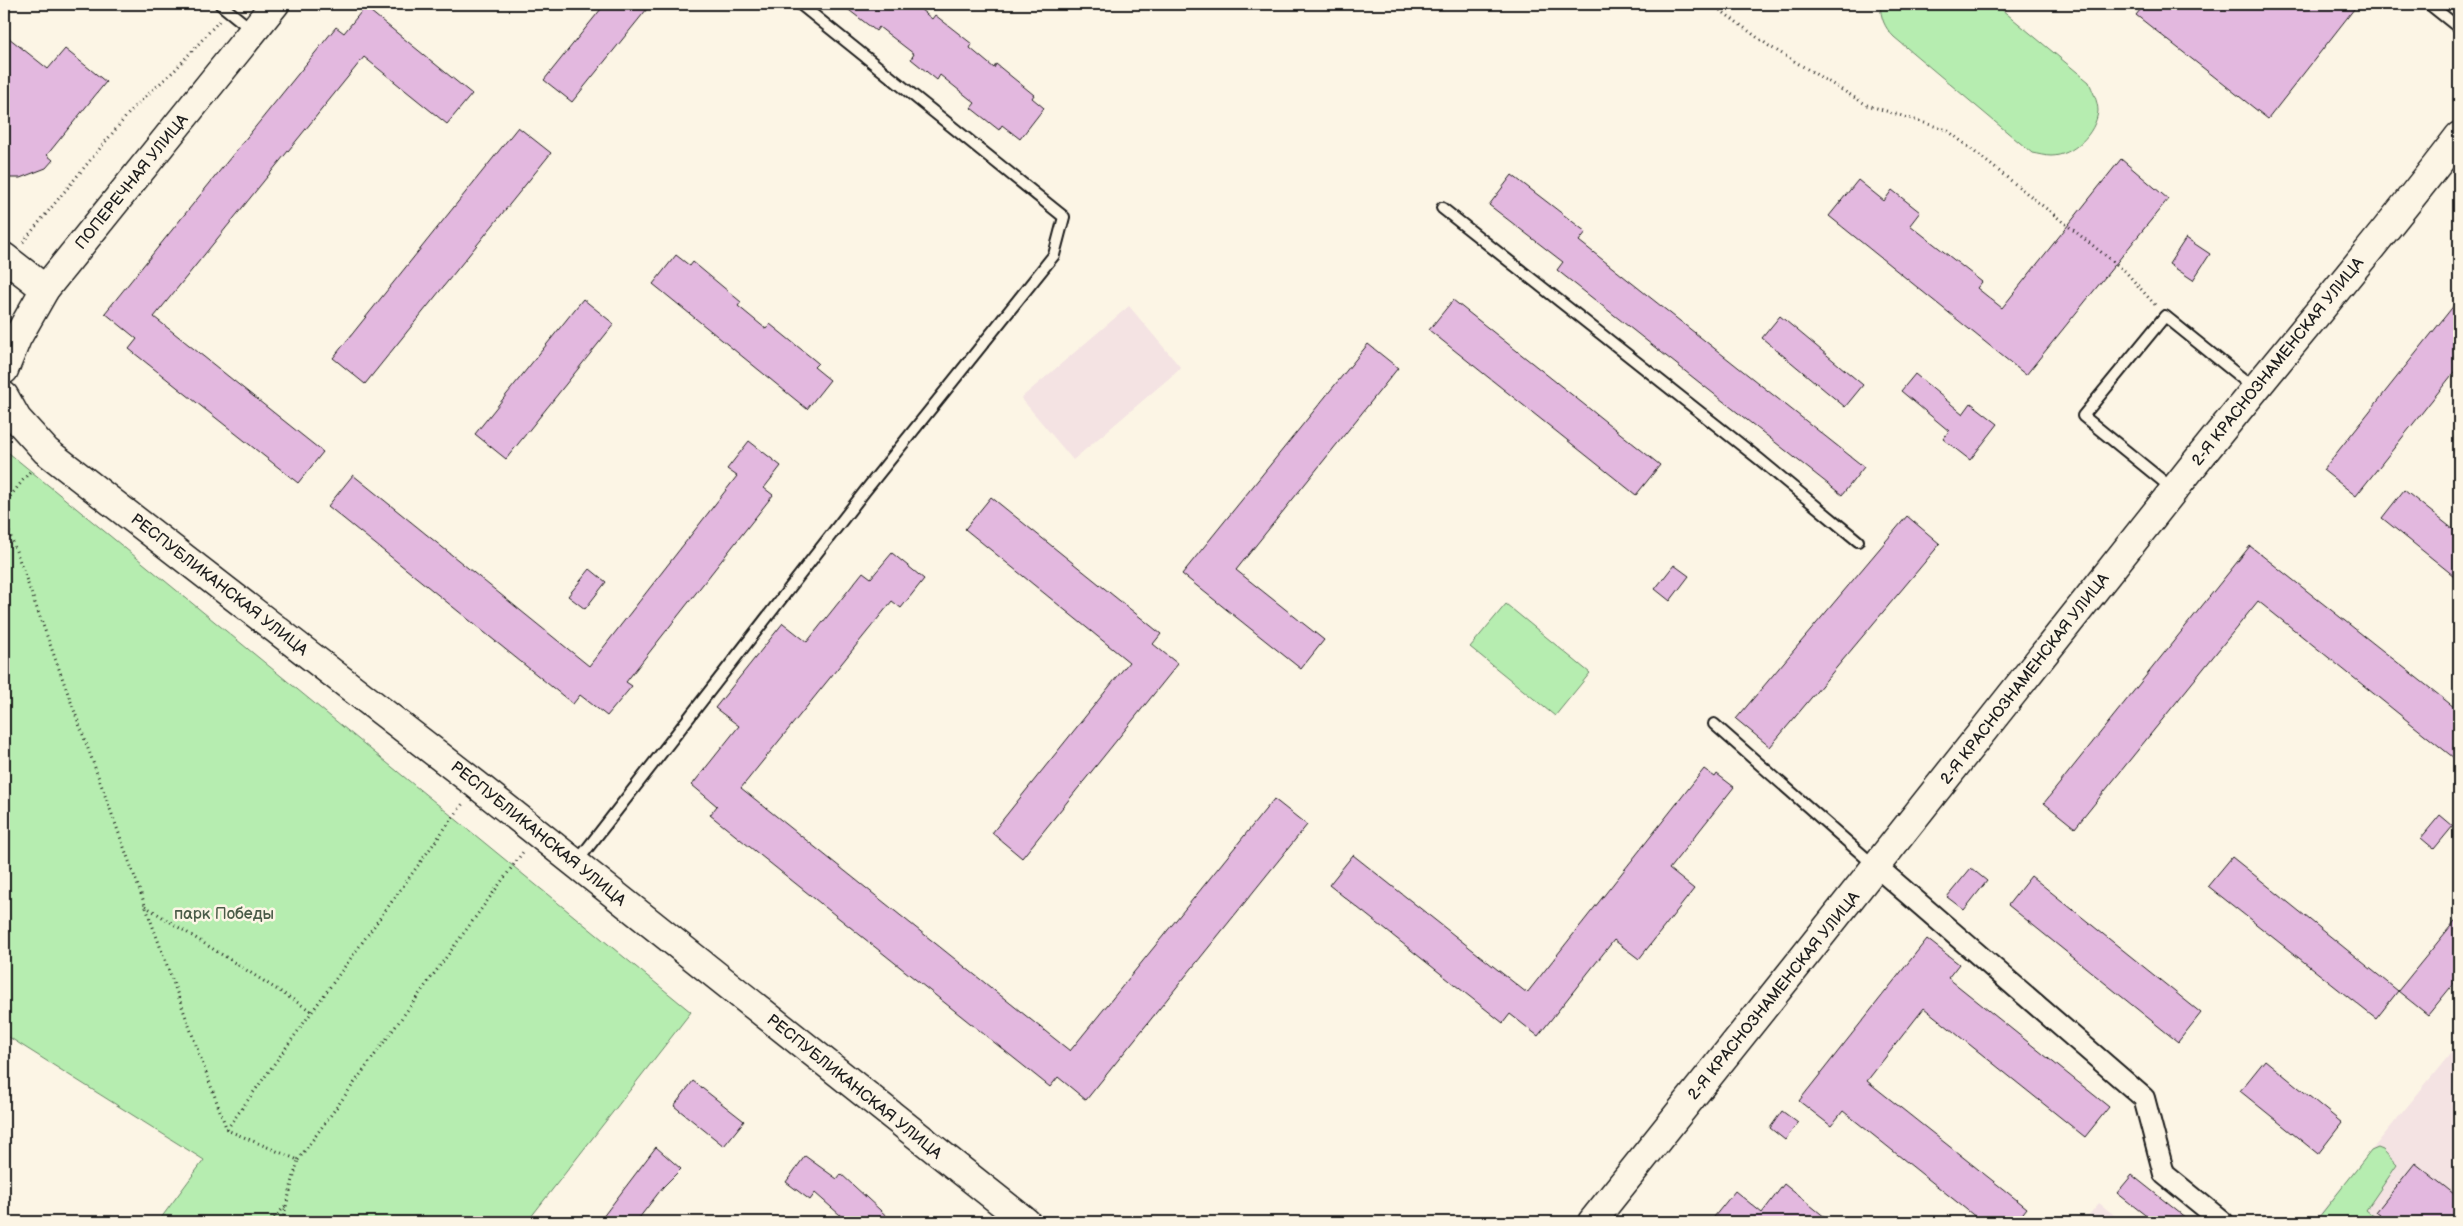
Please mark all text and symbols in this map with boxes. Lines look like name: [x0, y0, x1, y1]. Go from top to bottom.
street label: ПОПЕРЕЧНАЯ УЛИЦА: [72, 110, 193, 253]
street label: 2-Я КРАСНОЗНАМЕНСКАЯ УЛИЦА: [2188, 254, 2368, 470]
street label: РЕСПУБЛИКАНСКАЯ УЛИЦА: [127, 510, 312, 660]
street label: 2-Я КРАСНОЗНАМЕНСКАЯ УЛИЦА: [1937, 569, 2113, 788]
street label: РЕСПУБЛИКАНСКАЯ УЛИЦА: [447, 758, 630, 911]
street label: 2-Я КРАСНОЗНАМЕНСКАЯ УЛИЦА: [1684, 888, 1864, 1104]
park label: парк Победы: [174, 905, 274, 924]
street label: РЕСПУБЛИКАНСКАЯ УЛИЦА: [763, 1011, 946, 1164]

